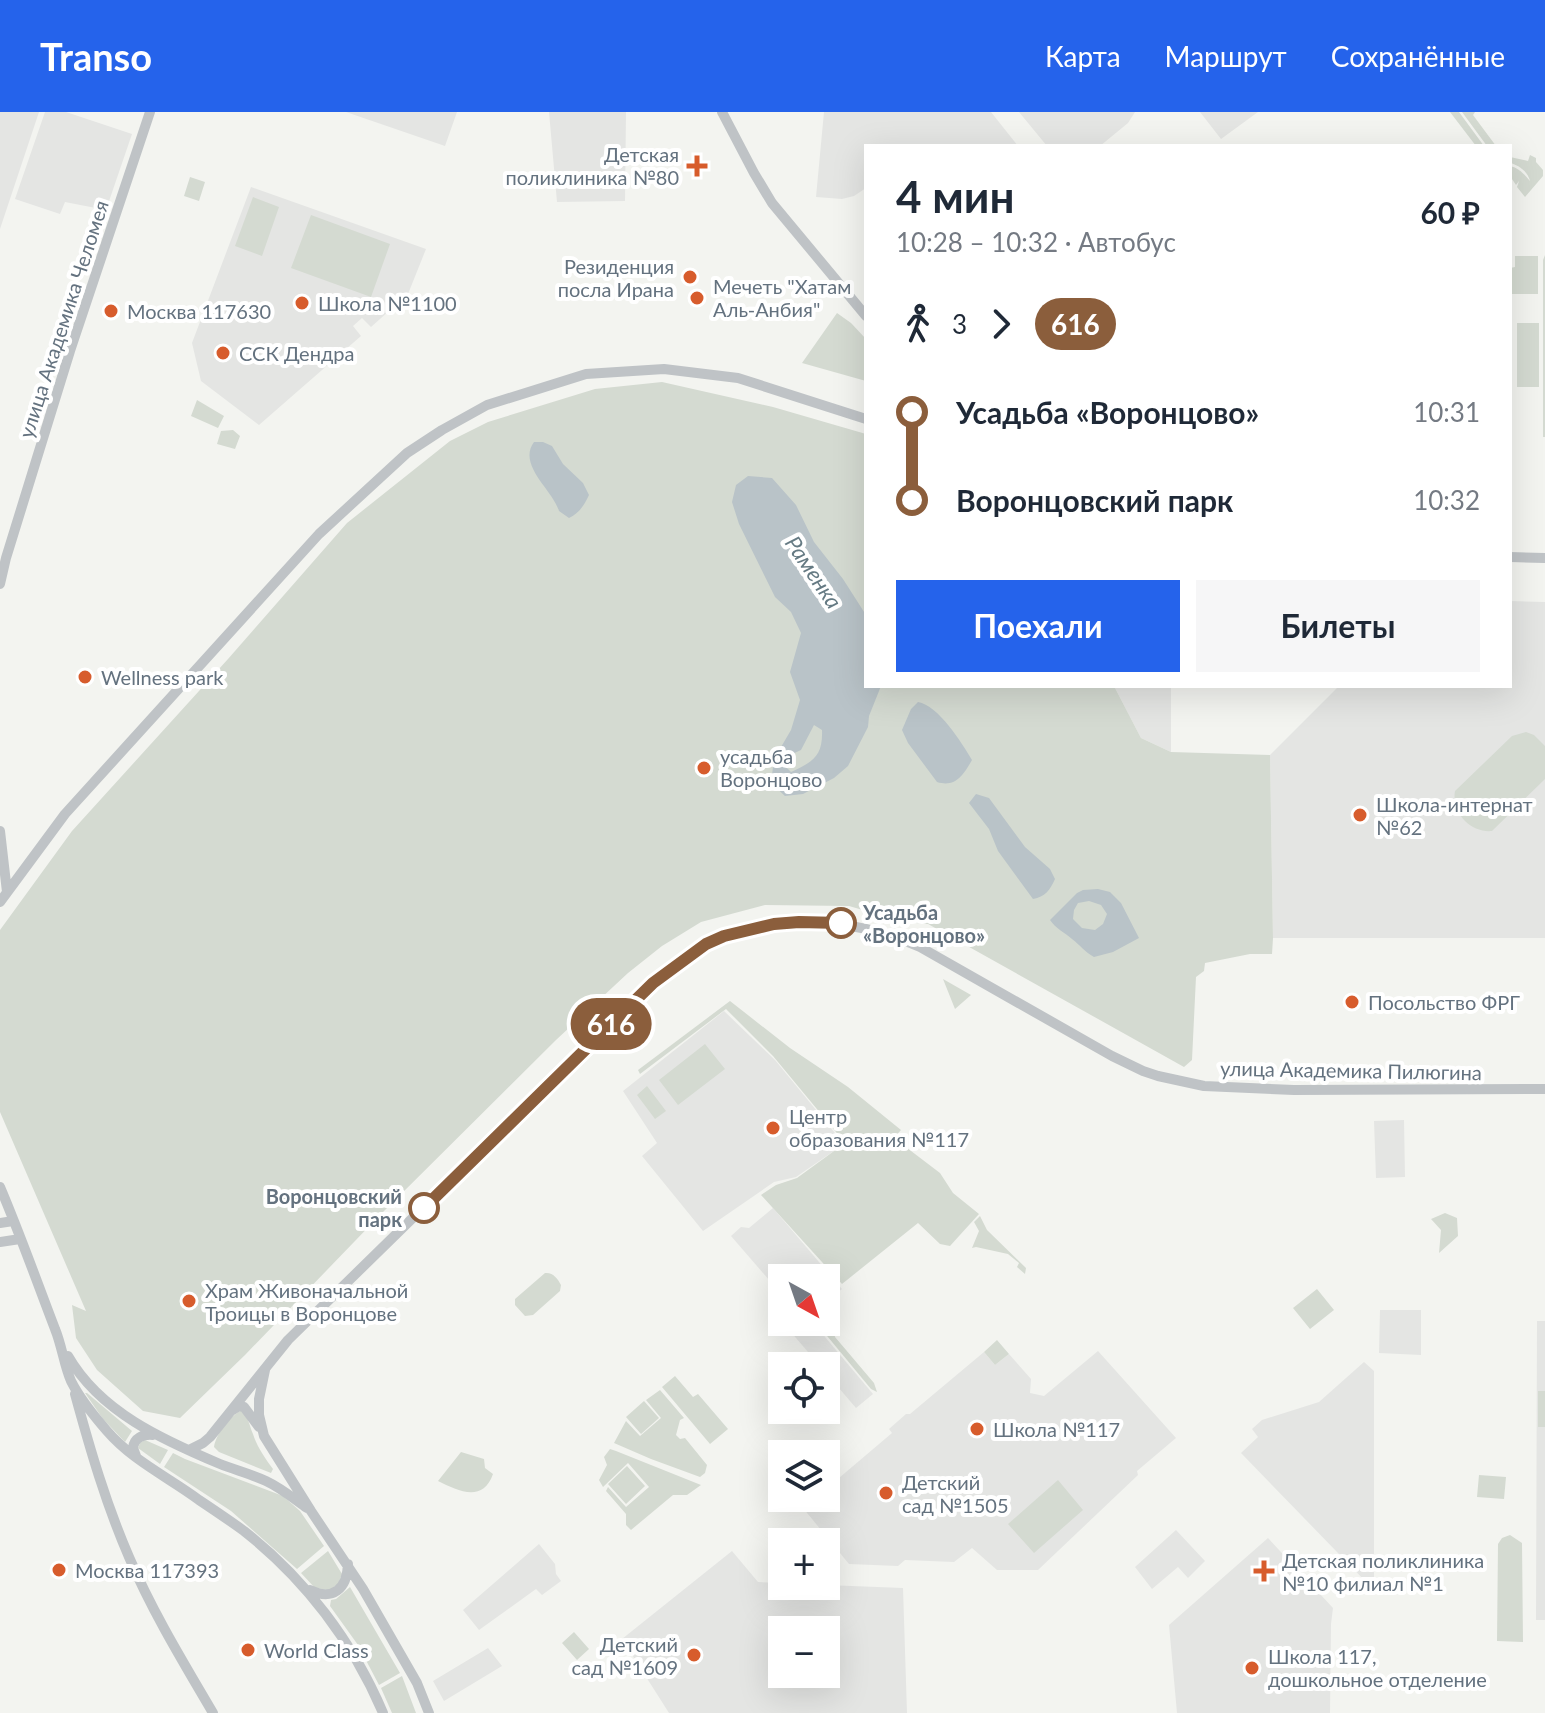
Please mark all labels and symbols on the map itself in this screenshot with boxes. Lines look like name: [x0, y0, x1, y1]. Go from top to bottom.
place label: Детская поликлиника №80: [505, 142, 679, 189]
marker: Детская поликлиника №80: [686, 155, 708, 177]
street label: улица Академика Челомея: [13, 197, 113, 441]
place label: Резиденция посла Ирана: [558, 254, 674, 301]
marker: Резиденция посла Ирана: [681, 268, 699, 286]
place label: Мечеть "Хатам Аль-Анбия": [713, 274, 851, 321]
marker: Мечеть "Хатам Аль-Анбия": [688, 289, 706, 307]
place label: Школа №1100: [318, 291, 457, 315]
marker: Школа №1100: [293, 294, 311, 312]
place label: Москва 117630: [127, 299, 271, 323]
marker: Москва 117630: [102, 302, 120, 320]
place label: ССК Дендра: [239, 341, 354, 365]
marker: ССК Дендра: [214, 344, 232, 362]
water label: Раменка: [780, 531, 848, 613]
place label: Wellness park: [101, 665, 224, 689]
marker: Wellness park: [76, 668, 94, 686]
place label: усадьба Воронцово: [720, 744, 822, 791]
marker: усадьба Воронцово: [695, 759, 713, 777]
place label: Школа-интернат №62: [1376, 792, 1533, 839]
marker: Школа-интернат №62: [1351, 806, 1369, 824]
place label: Усадьба «Воронцово»: [862, 900, 985, 947]
marker: Усадьба «Воронцово»: [826, 908, 856, 938]
place label: Посольство ФРГ: [1368, 990, 1520, 1014]
marker: Посольство ФРГ: [1343, 993, 1361, 1011]
line badge: 616: [565, 998, 657, 1050]
street label: улица Академика Пилюгина: [1220, 1056, 1482, 1084]
place label: Центр образования №117: [789, 1104, 969, 1151]
marker: Центр образования №117: [764, 1119, 782, 1137]
place label: Воронцовский парк: [266, 1184, 402, 1231]
marker: Воронцовский парк: [409, 1193, 439, 1223]
north arrow: [768, 1264, 840, 1336]
place label: Храм Живоначальной Троицы в Воронцове: [205, 1278, 408, 1325]
marker: Храм Живоначальной Троицы в Воронцове: [180, 1292, 198, 1310]
place label: Школа №117: [993, 1417, 1120, 1441]
marker: Школа №117: [968, 1420, 986, 1438]
place label: Детский сад №1505: [902, 1470, 1009, 1517]
marker: Детский сад №1505: [877, 1484, 895, 1502]
place label: Детская поликлиника №10 филиал №1: [1282, 1548, 1484, 1595]
place label: Москва 117393: [75, 1558, 219, 1582]
marker: Детская поликлиника №10 филиал №1: [1253, 1560, 1275, 1582]
marker: Москва 117393: [50, 1561, 68, 1579]
place label: Детский сад №1609: [571, 1632, 678, 1679]
place label: World Class: [264, 1638, 369, 1662]
marker: World Class: [239, 1641, 257, 1659]
place label: Школа 117, дошкольное отделение: [1268, 1644, 1487, 1691]
marker: Детский сад №1609: [685, 1646, 703, 1664]
marker: Школа 117, дошкольное отделение: [1243, 1659, 1261, 1677]

